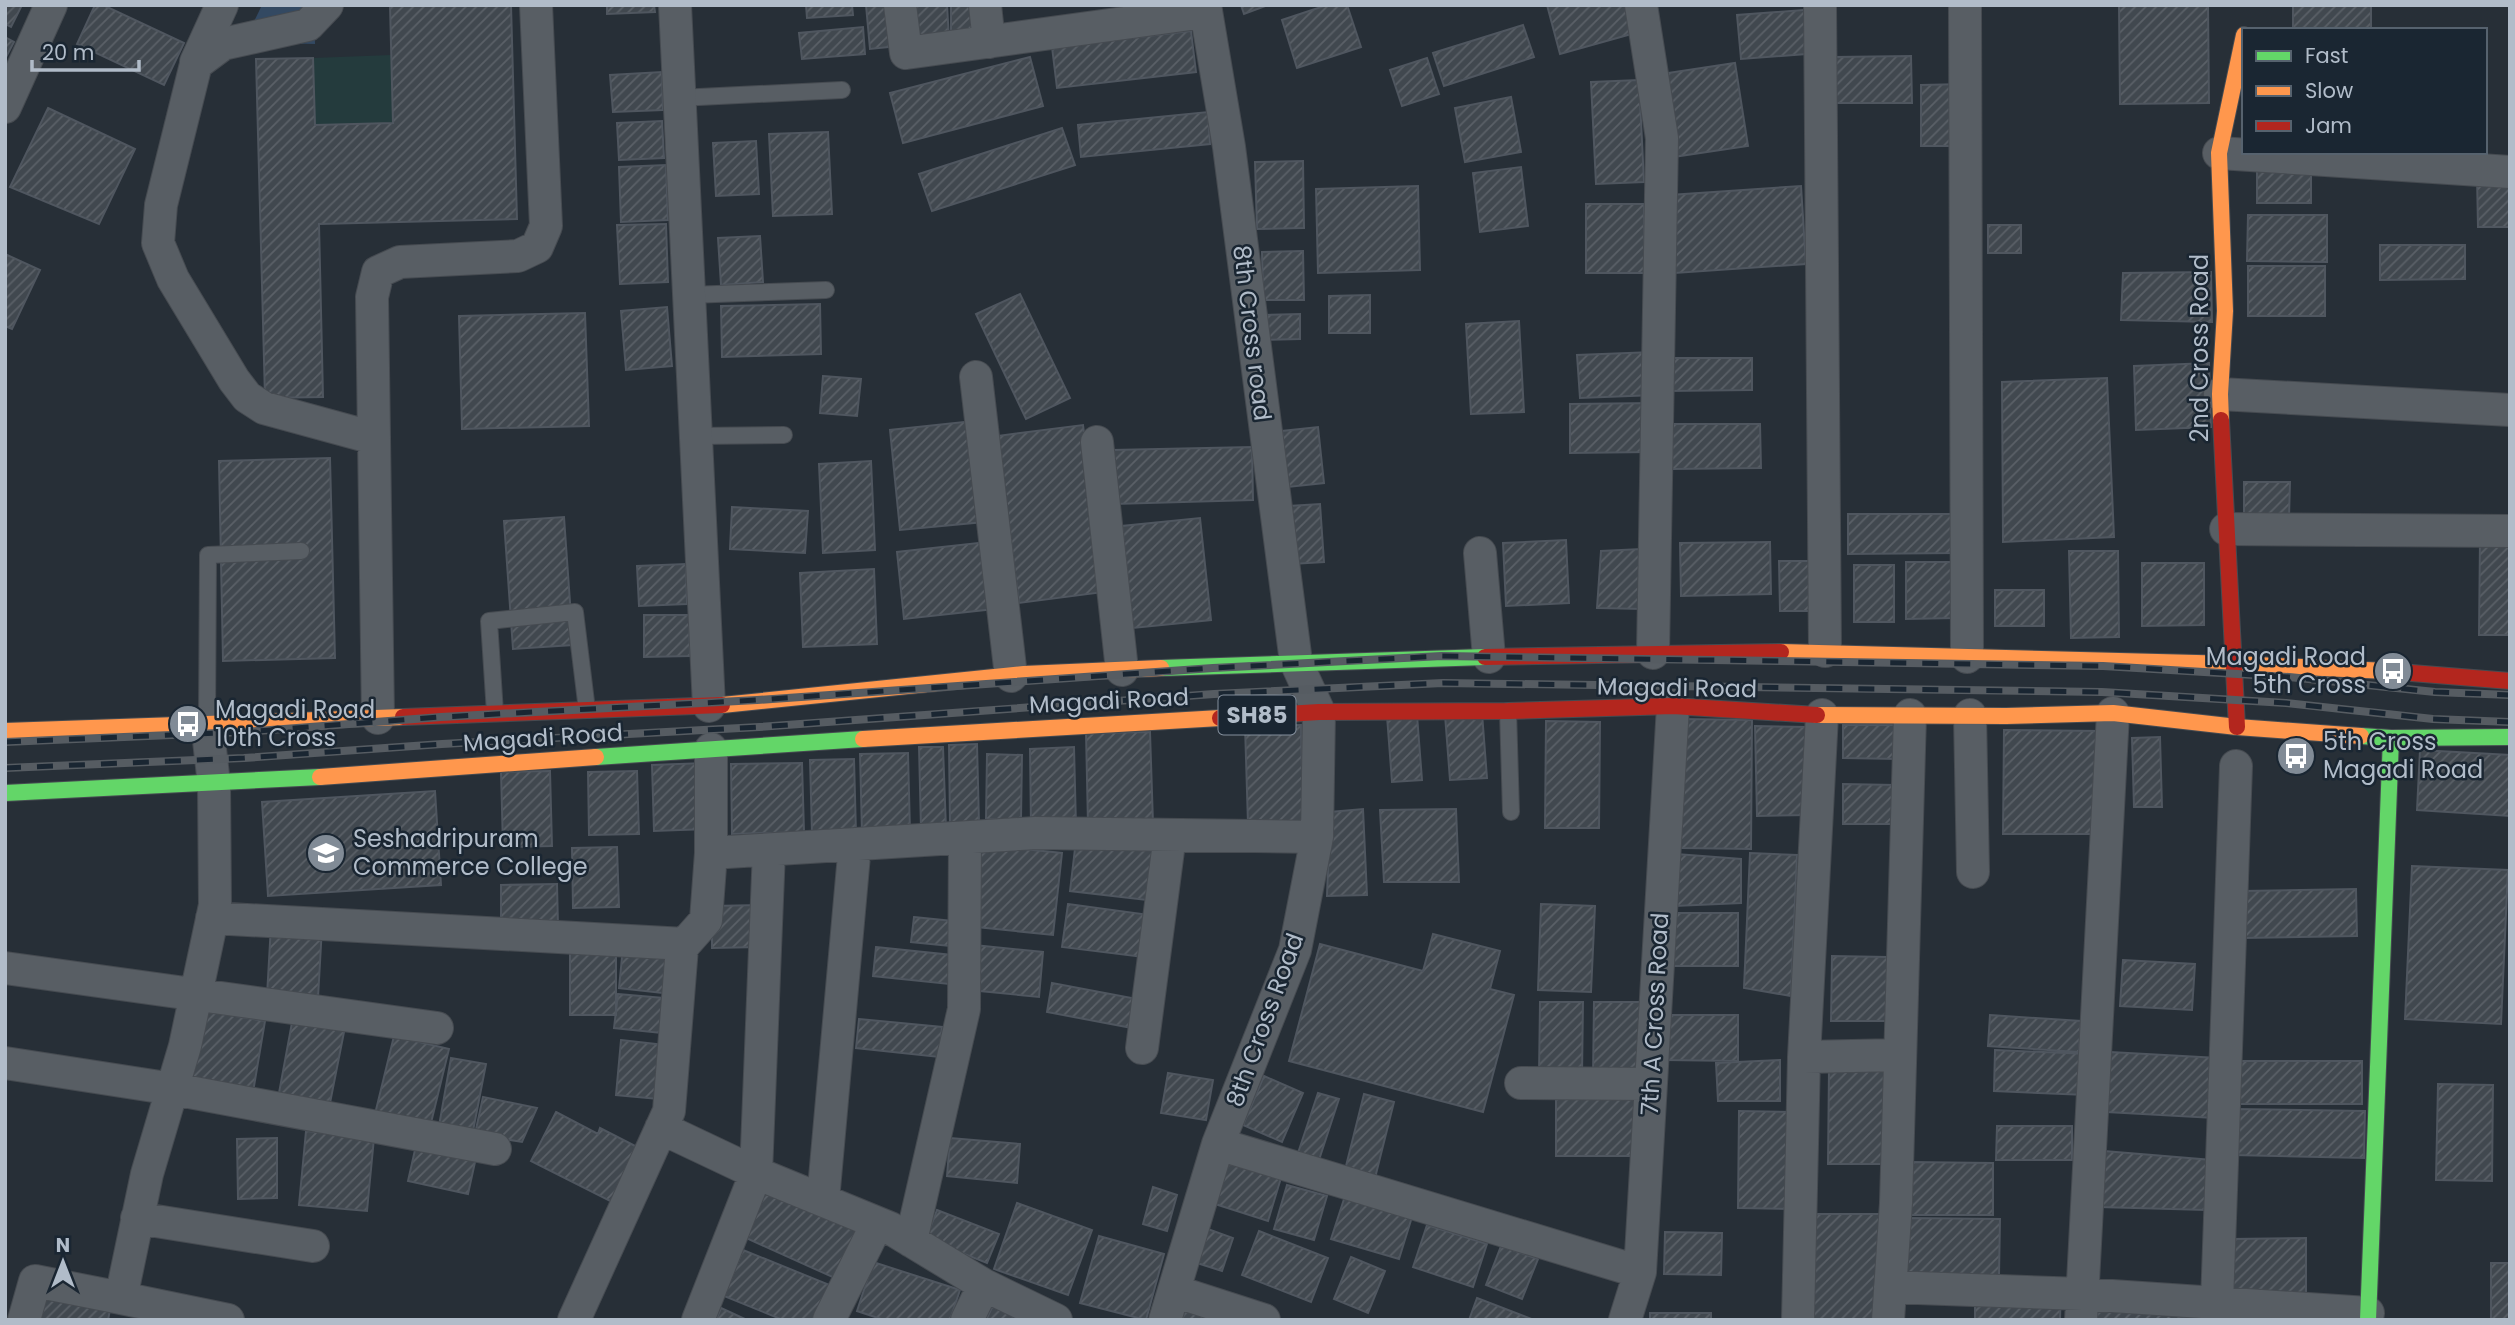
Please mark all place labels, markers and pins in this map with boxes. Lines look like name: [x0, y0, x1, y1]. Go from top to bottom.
place label: Magadi Road 5th Cross: [2206, 640, 2366, 701]
bus stop icon: Magadi Road 5th Cross: [2372, 650, 2414, 692]
place label: Magadi Road 10th Cross: [215, 693, 375, 754]
bus stop icon: Magadi Road 10th Cross: [167, 703, 209, 745]
place label: 5th Cross Magadi Road: [2323, 725, 2483, 786]
bus stop icon: 5th Cross Magadi Road: [2275, 735, 2317, 777]
place label: Seshadripuram Commerce College: [353, 822, 588, 883]
school or university icon: Seshadripuram Commerce College: [305, 832, 347, 874]

